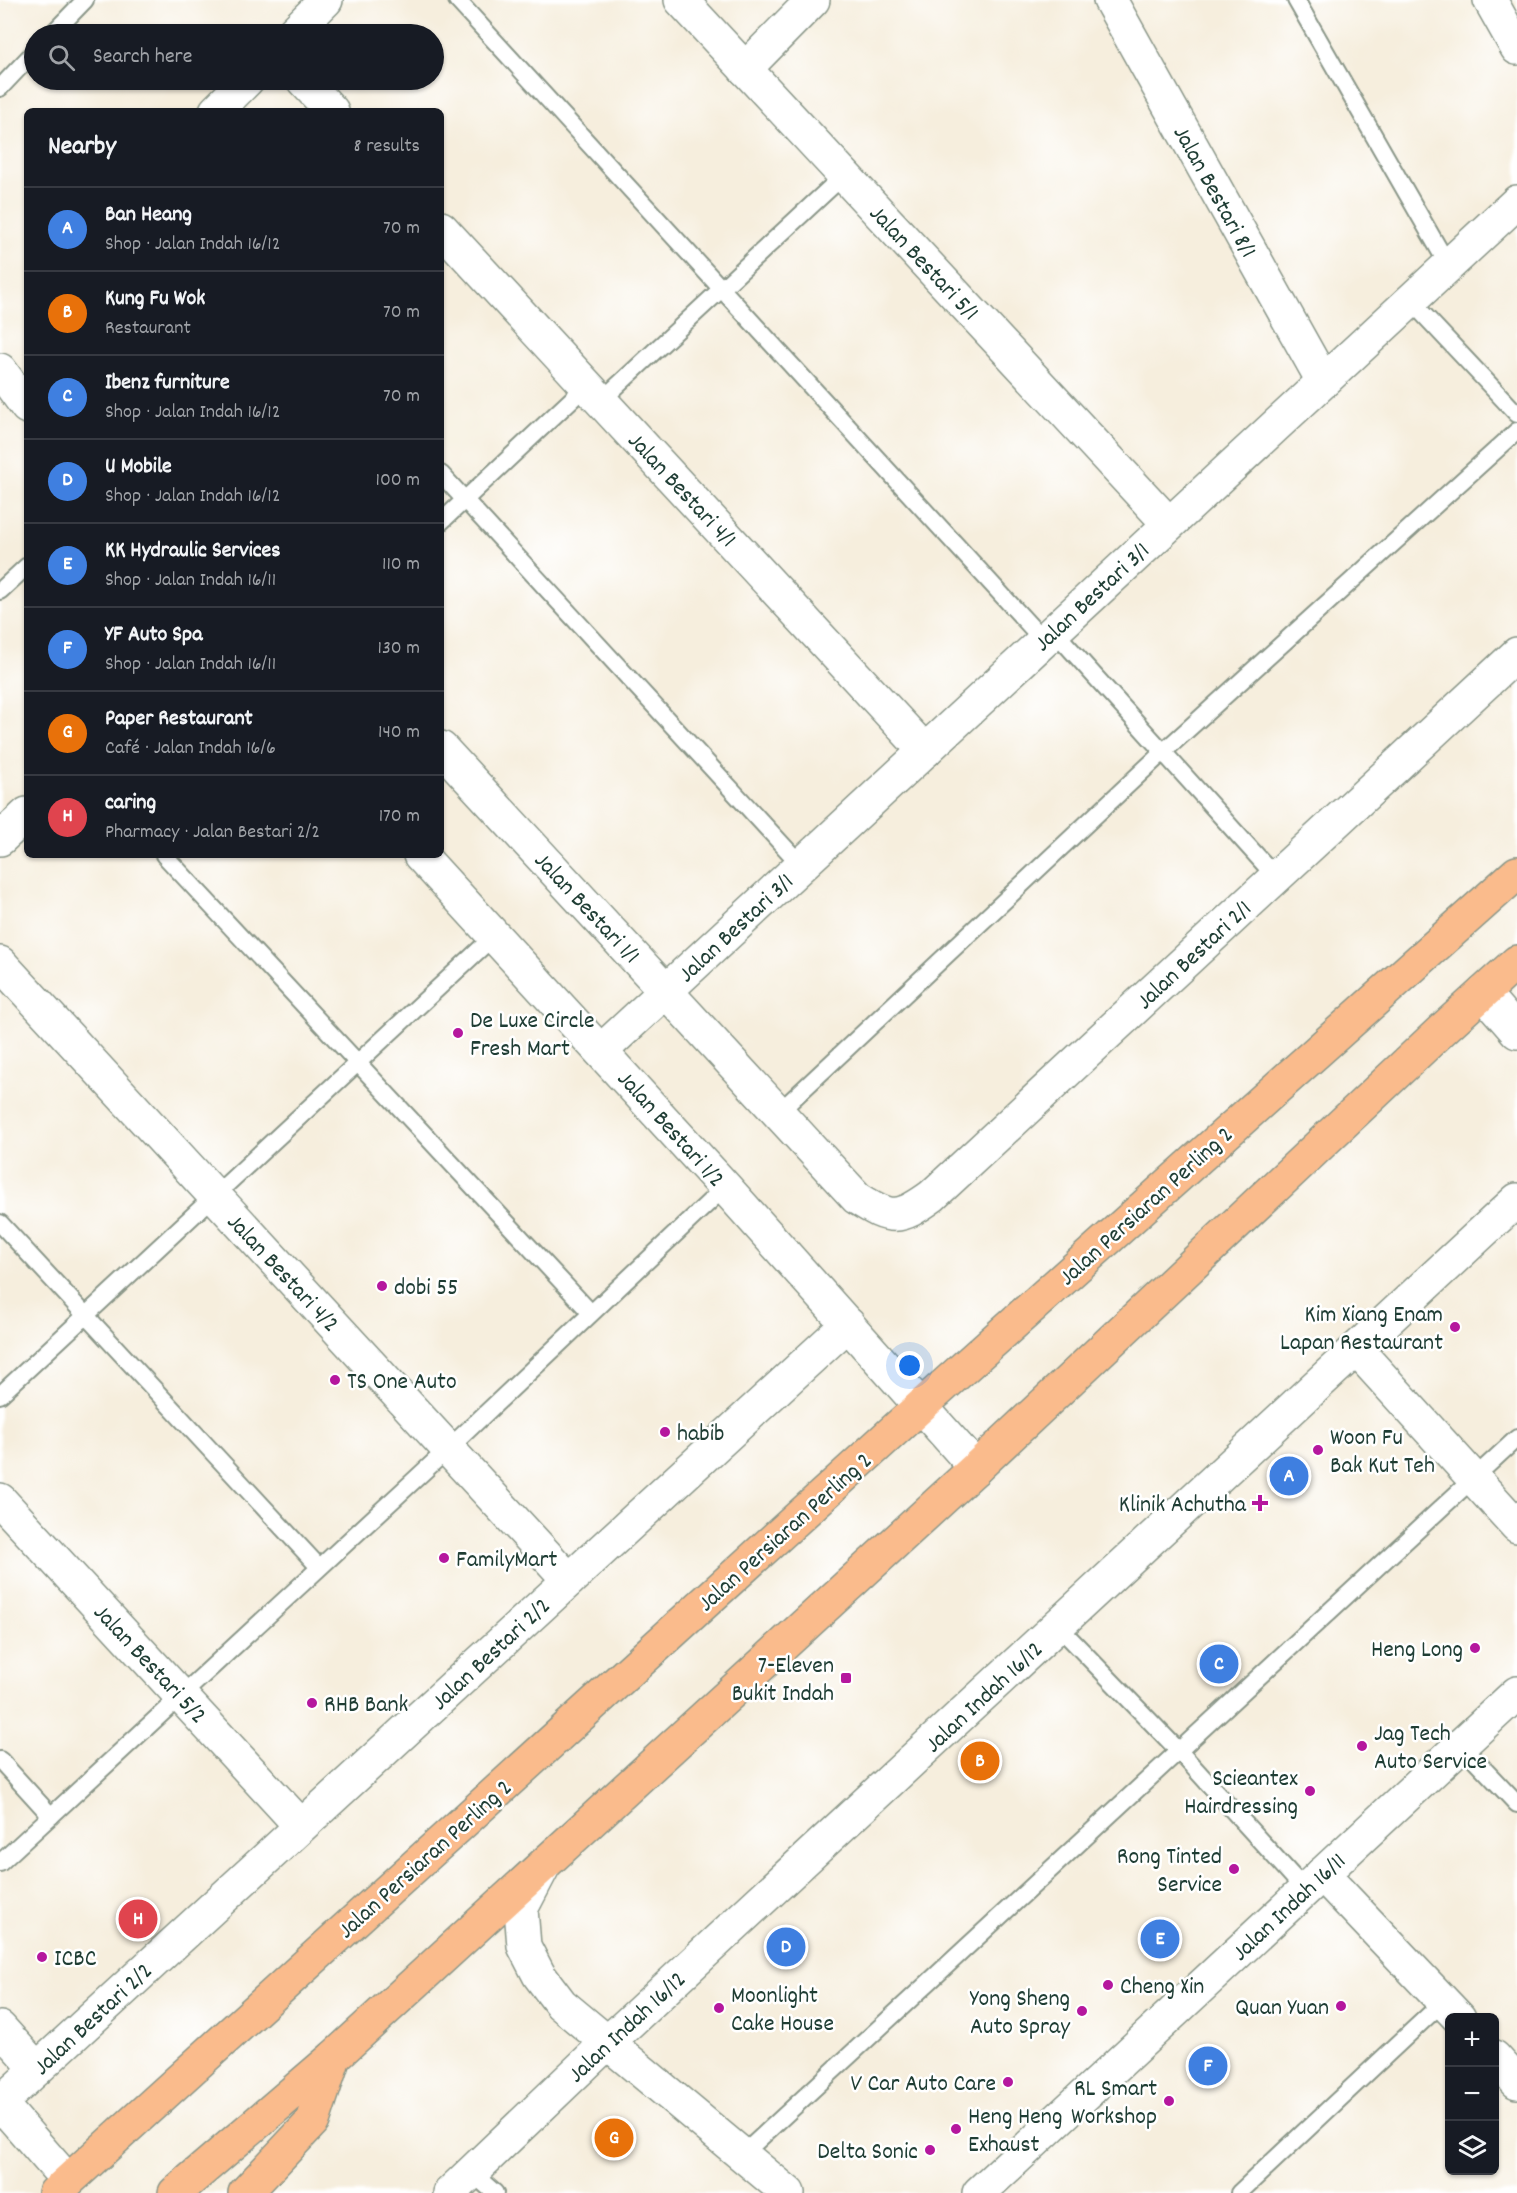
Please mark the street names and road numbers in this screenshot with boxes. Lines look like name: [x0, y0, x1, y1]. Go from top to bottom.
street label: Jalan Bestari 8/1: [1163, 120, 1264, 265]
street label: Jalan Bestari 5/1: [860, 198, 986, 330]
street label: Jalan Bestari 4/1: [618, 426, 743, 556]
street label: Jalan Bestari 3/1: [1028, 536, 1158, 661]
street label: Jalan Bestari 1/1: [525, 846, 647, 973]
street label: Jalan Bestari 3/1: [672, 867, 802, 992]
street label: Jalan Bestari 2/1: [1130, 894, 1260, 1019]
street label: Jalan Bestari 1/2: [608, 1064, 732, 1196]
street label: Jalan Persiaran Perling 2: [1052, 1120, 1242, 1295]
street label: Jalan Bestari 4/2: [218, 1207, 346, 1341]
street label: Jalan Persiaran Perling 2: [691, 1446, 881, 1621]
street label: Jalan Bestari 2/2: [425, 1591, 559, 1720]
street label: Jalan Bestari 5/2: [84, 1598, 213, 1733]
street label: Jalan Indah 16/12: [918, 1634, 1052, 1762]
street label: Jalan Persiaran Perling 2: [331, 1773, 521, 1948]
street label: Jalan Indah 16/11: [1225, 1846, 1355, 1970]
street label: Jalan Bestari 2/2: [27, 1956, 161, 2085]
street label: Jalan Indah 16/12: [561, 1964, 695, 2092]

